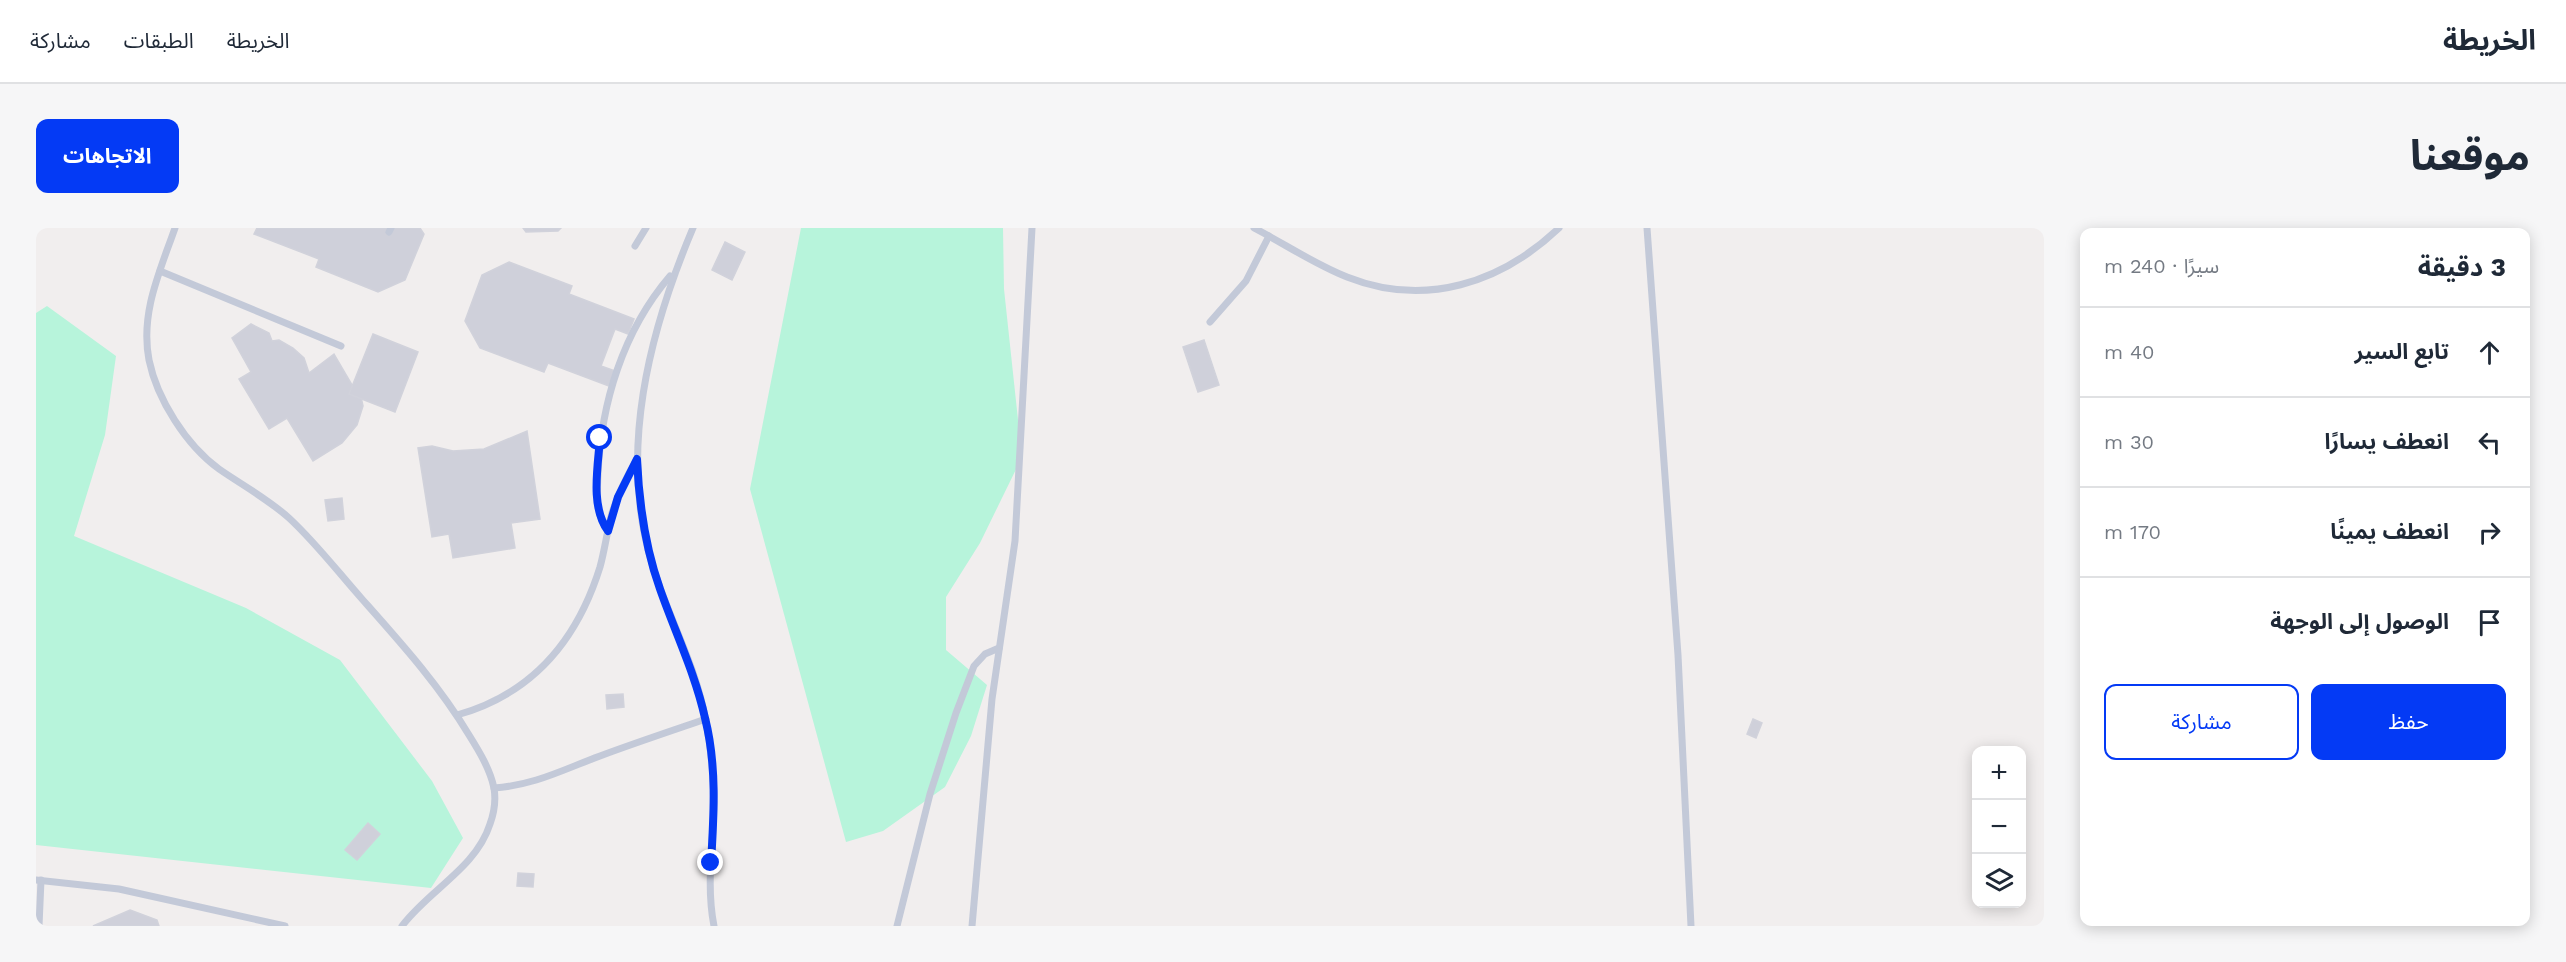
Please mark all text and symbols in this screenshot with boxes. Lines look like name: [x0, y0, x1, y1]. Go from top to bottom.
text: الخريطة: [2443, 24, 2536, 57]
text: مشاركة: [30, 28, 91, 53]
text: الطبقات: [124, 28, 194, 53]
text: الخريطة: [227, 28, 290, 53]
button: الاتجاهات: [36, 119, 179, 193]
text: موقعنا: [2410, 131, 2530, 180]
text: 3 دقيقة: [2418, 252, 2506, 282]
text: سيرًا · 240 m: [2104, 254, 2219, 278]
icon: ahead: [2473, 336, 2506, 369]
text: تابع السير: [2354, 339, 2449, 364]
text: 40 m: [2104, 340, 2155, 364]
route start: [586, 424, 612, 450]
icon: left: [2473, 426, 2506, 459]
text: انعطف يسارًا: [2325, 429, 2449, 454]
text: 30 m: [2104, 430, 2154, 454]
icon: right: [2473, 516, 2506, 549]
text: انعطف يمينًا: [2330, 519, 2449, 544]
text: 170 m: [2104, 520, 2161, 544]
icon: arrive: [2473, 606, 2506, 639]
text: الوصول إلى الوجهة: [2270, 609, 2449, 634]
button: مشاركة: [2104, 684, 2299, 760]
button: حفظ: [2311, 684, 2506, 760]
map controls: [1972, 746, 2026, 908]
button: +: [1972, 746, 2026, 800]
button: −: [1972, 800, 2026, 854]
route end: [697, 849, 723, 875]
button: layers: [1972, 854, 2026, 908]

